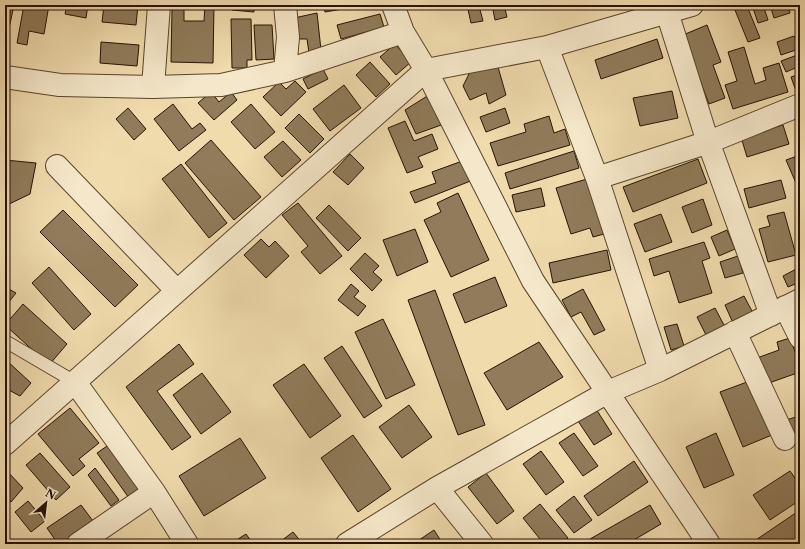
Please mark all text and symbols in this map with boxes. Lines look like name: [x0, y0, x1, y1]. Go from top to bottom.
north arrow: [26, 483, 66, 523]
text: N: [43, 486, 59, 503]

